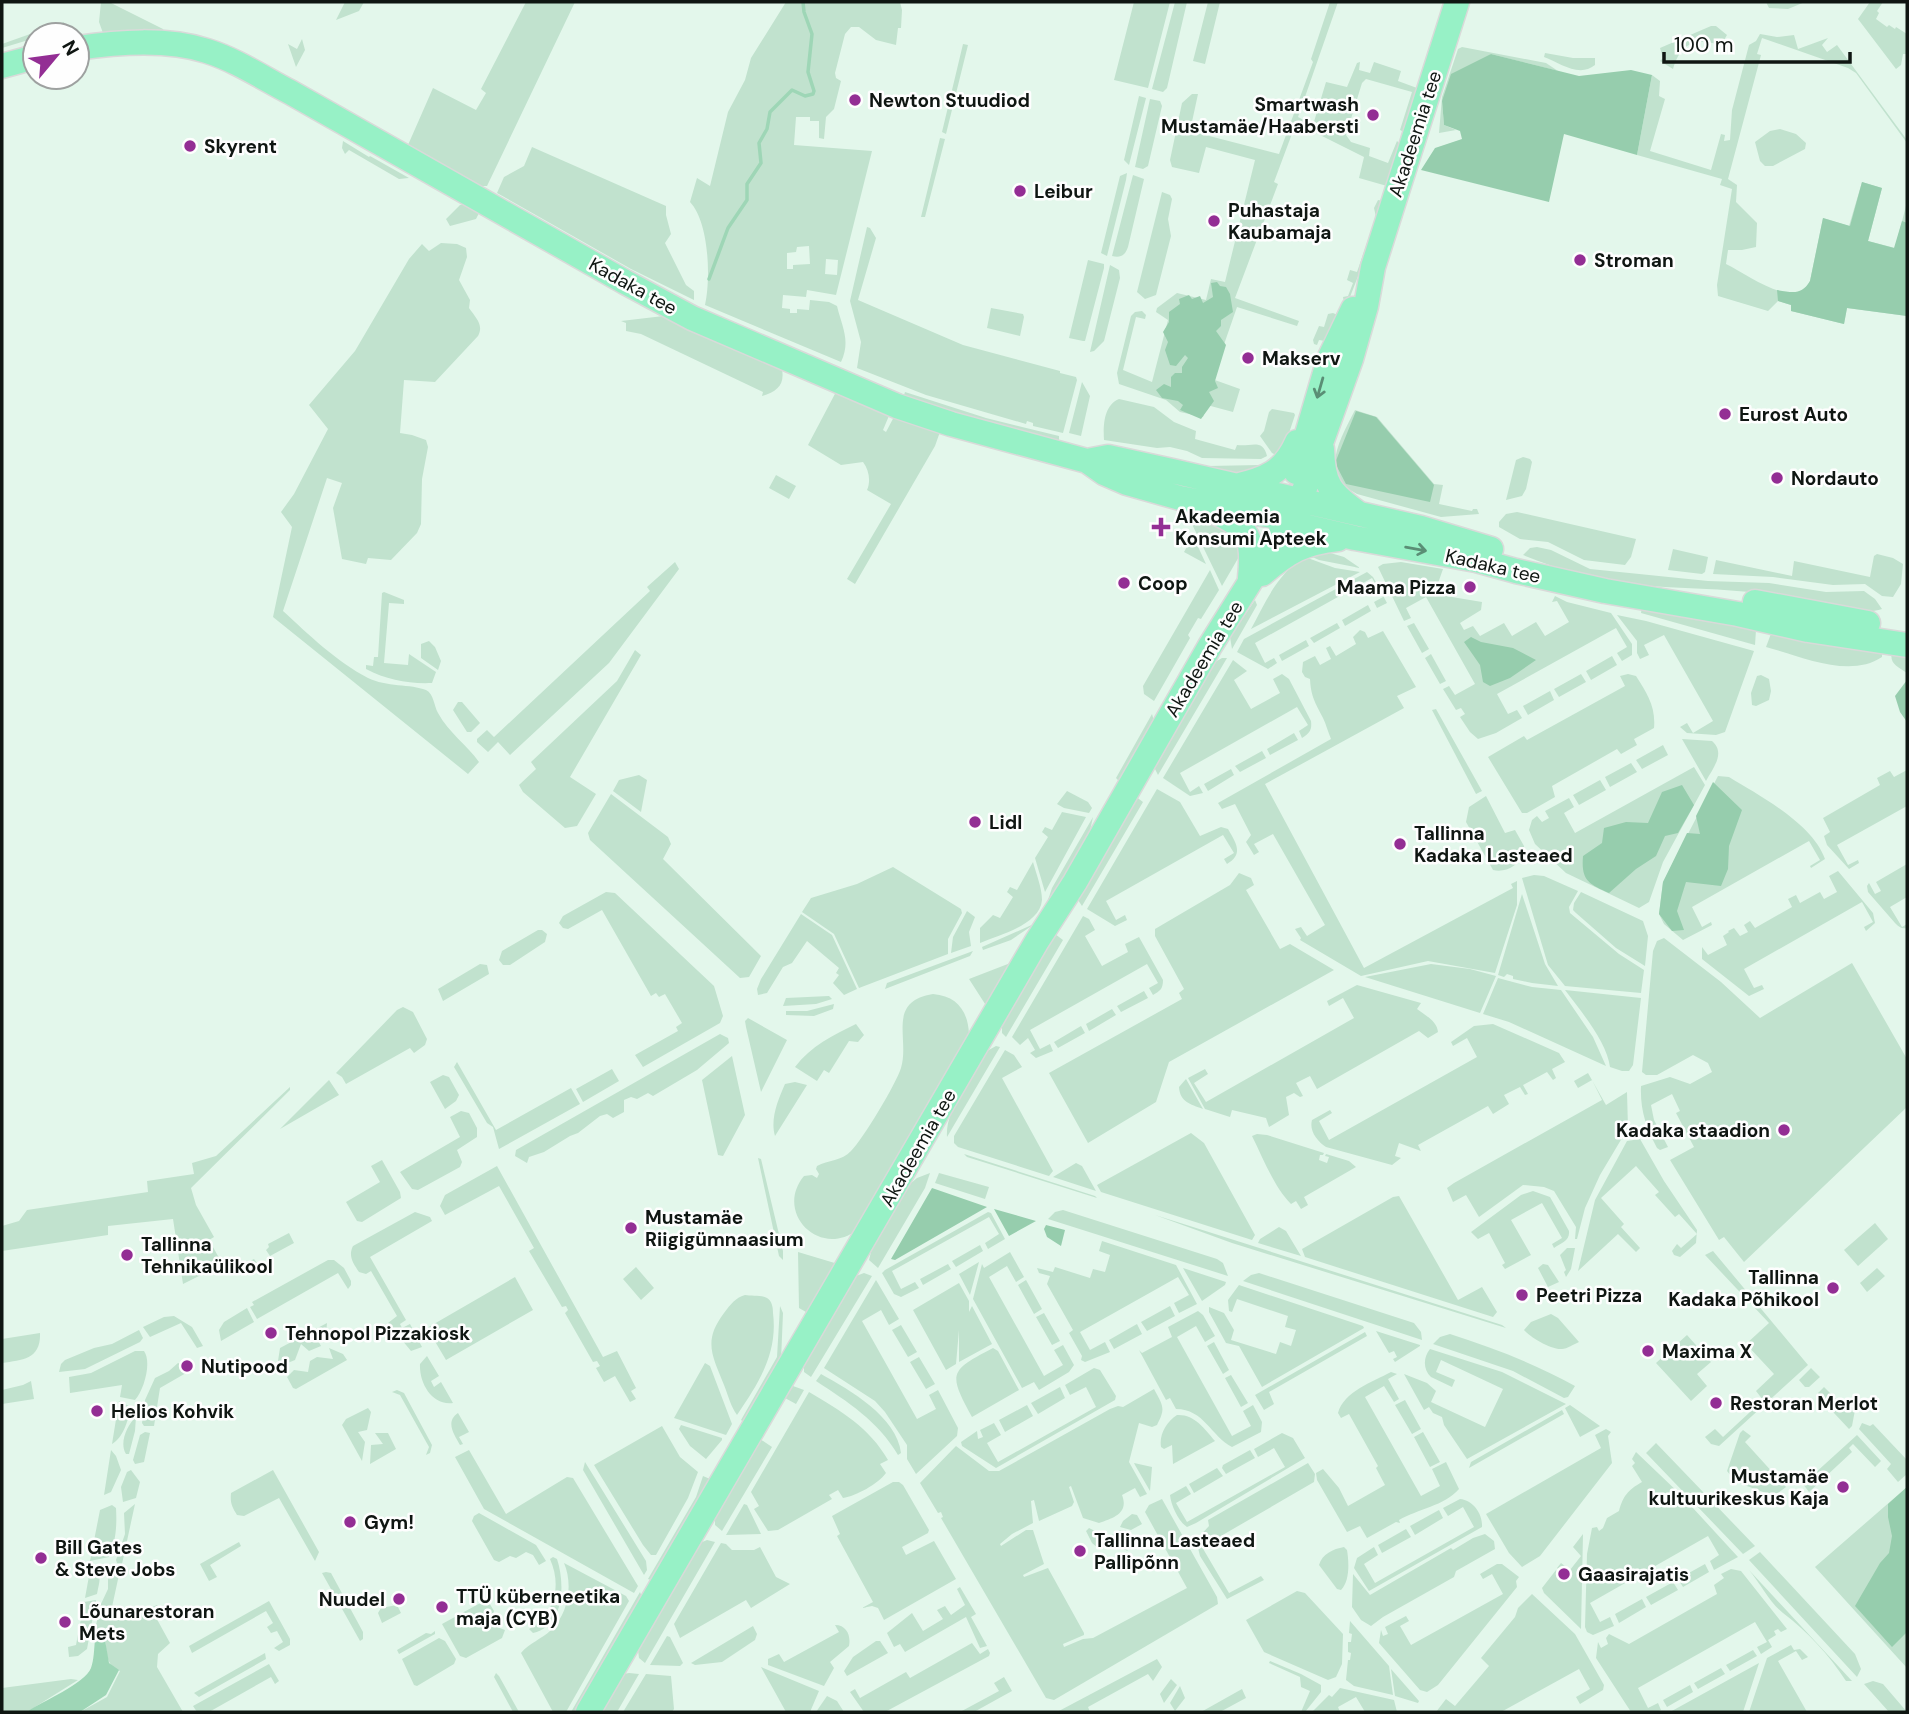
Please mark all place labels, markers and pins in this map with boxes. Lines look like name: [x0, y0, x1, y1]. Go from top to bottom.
place label: Newton Stuudiod: [869, 88, 1030, 113]
marker: Newton Stuudiod: [847, 92, 863, 108]
place label: Smartwash Mustamäe/Haabersti: [1161, 92, 1359, 139]
marker: Smartwash Mustamäe/Haabersti: [1365, 107, 1381, 123]
place label: Skyrent: [204, 134, 277, 159]
marker: Skyrent: [182, 138, 198, 154]
place label: Leibur: [1034, 179, 1093, 204]
marker: Leibur: [1012, 183, 1028, 199]
place label: Puhastaja Kaubamaja: [1228, 198, 1332, 245]
marker: Puhastaja Kaubamaja: [1206, 213, 1222, 229]
place label: Stroman: [1594, 248, 1674, 273]
marker: Stroman: [1572, 252, 1588, 268]
place label: Makserv: [1262, 346, 1341, 371]
marker: Makserv: [1240, 350, 1256, 366]
place label: Eurost Auto: [1739, 402, 1848, 427]
marker: Eurost Auto: [1717, 406, 1733, 422]
place label: Nordauto: [1791, 466, 1879, 491]
marker: Nordauto: [1769, 470, 1785, 486]
place label: Akadeemia Konsumi Apteek: [1175, 504, 1327, 551]
marker: Akadeemia Konsumi Apteek: [1153, 519, 1169, 535]
place label: Coop: [1138, 571, 1188, 596]
marker: Coop: [1116, 575, 1132, 591]
place label: Maama Pizza: [1337, 575, 1456, 600]
marker: Maama Pizza: [1462, 579, 1478, 595]
place label: Lidl: [989, 810, 1022, 835]
marker: Lidl: [967, 814, 983, 830]
place label: Tallinna Kadaka Lasteaed: [1414, 821, 1573, 868]
marker: Tallinna Kadaka Lasteaed: [1392, 836, 1408, 852]
place label: Kadaka staadion: [1616, 1118, 1770, 1143]
marker: Kadaka staadion: [1776, 1122, 1792, 1138]
place label: Mustamäe Riigigümnaasium: [645, 1205, 804, 1252]
marker: Mustamäe Riigigümnaasium: [623, 1220, 639, 1236]
place label: Tallinna Tehnikaülikool: [141, 1232, 273, 1279]
marker: Tallinna Tehnikaülikool: [119, 1247, 135, 1263]
place label: Tallinna Kadaka Põhikool: [1668, 1265, 1819, 1312]
marker: Tallinna Kadaka Põhikool: [1825, 1280, 1841, 1296]
place label: Peetri Pizza: [1536, 1283, 1642, 1308]
marker: Peetri Pizza: [1514, 1287, 1530, 1303]
place label: Tehnopol Pizzakiosk: [285, 1321, 470, 1346]
marker: Tehnopol Pizzakiosk: [263, 1325, 279, 1341]
place label: Maxima X: [1662, 1339, 1753, 1364]
marker: Maxima X: [1640, 1343, 1656, 1359]
place label: Nutipood: [201, 1354, 288, 1379]
marker: Nutipood: [179, 1358, 195, 1374]
place label: Restoran Merlot: [1730, 1391, 1878, 1416]
marker: Restoran Merlot: [1708, 1395, 1724, 1411]
place label: Helios Kohvik: [111, 1399, 234, 1424]
marker: Helios Kohvik: [89, 1403, 105, 1419]
place label: Mustamäe kultuurikeskus Kaja: [1648, 1464, 1829, 1511]
marker: Mustamäe kultuurikeskus Kaja: [1835, 1479, 1851, 1495]
place label: Gym!: [364, 1510, 414, 1535]
marker: Gym!: [342, 1514, 358, 1530]
place label: Tallinna Lasteaed Pallipõnn: [1094, 1528, 1255, 1575]
place label: Bill Gates & Steve Jobs: [55, 1535, 175, 1582]
marker: Tallinna Lasteaed Pallipõnn: [1072, 1543, 1088, 1559]
marker: Bill Gates & Steve Jobs: [33, 1550, 49, 1566]
place label: Gaasirajatis: [1578, 1562, 1689, 1587]
marker: Gaasirajatis: [1556, 1566, 1572, 1582]
place label: TTÜ küberneetika maja (CYB): [456, 1584, 620, 1631]
place label: Nuudel: [319, 1587, 385, 1612]
marker: Nuudel: [391, 1591, 407, 1607]
place label: Lõunarestoran Mets: [79, 1599, 214, 1646]
marker: TTÜ küberneetika maja (CYB): [434, 1599, 450, 1615]
marker: Lõunarestoran Mets: [57, 1614, 73, 1630]

